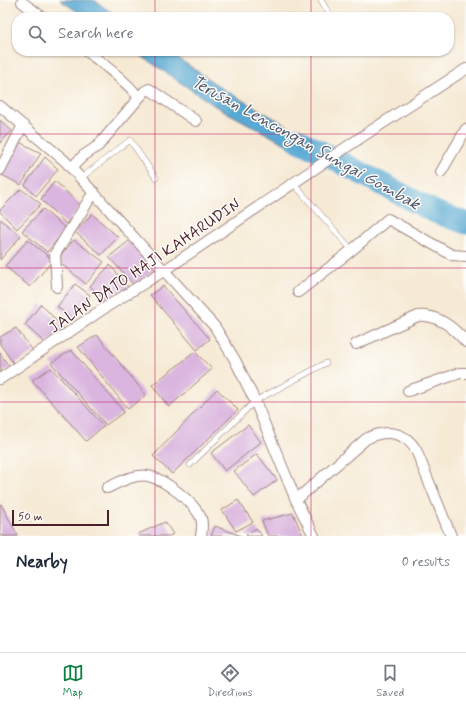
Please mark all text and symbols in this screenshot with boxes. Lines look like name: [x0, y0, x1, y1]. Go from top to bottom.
search box: [12, 12, 454, 56]
icon: search: [26, 23, 48, 45]
text: Search here: [58, 24, 134, 44]
water label: Terusan Lencongan Sungai Gombak: [186, 71, 425, 217]
street label: JALAN DATO HAJI KAHARUDIN: [45, 194, 245, 338]
scale bar: [12, 508, 109, 527]
text: 50 m: [18, 510, 43, 524]
text: Nearby: [16, 551, 68, 573]
text: 0 results: [402, 554, 450, 571]
tab: Map: [62, 662, 84, 700]
tab: Directions: [207, 662, 253, 700]
tab: Saved: [376, 662, 404, 700]

